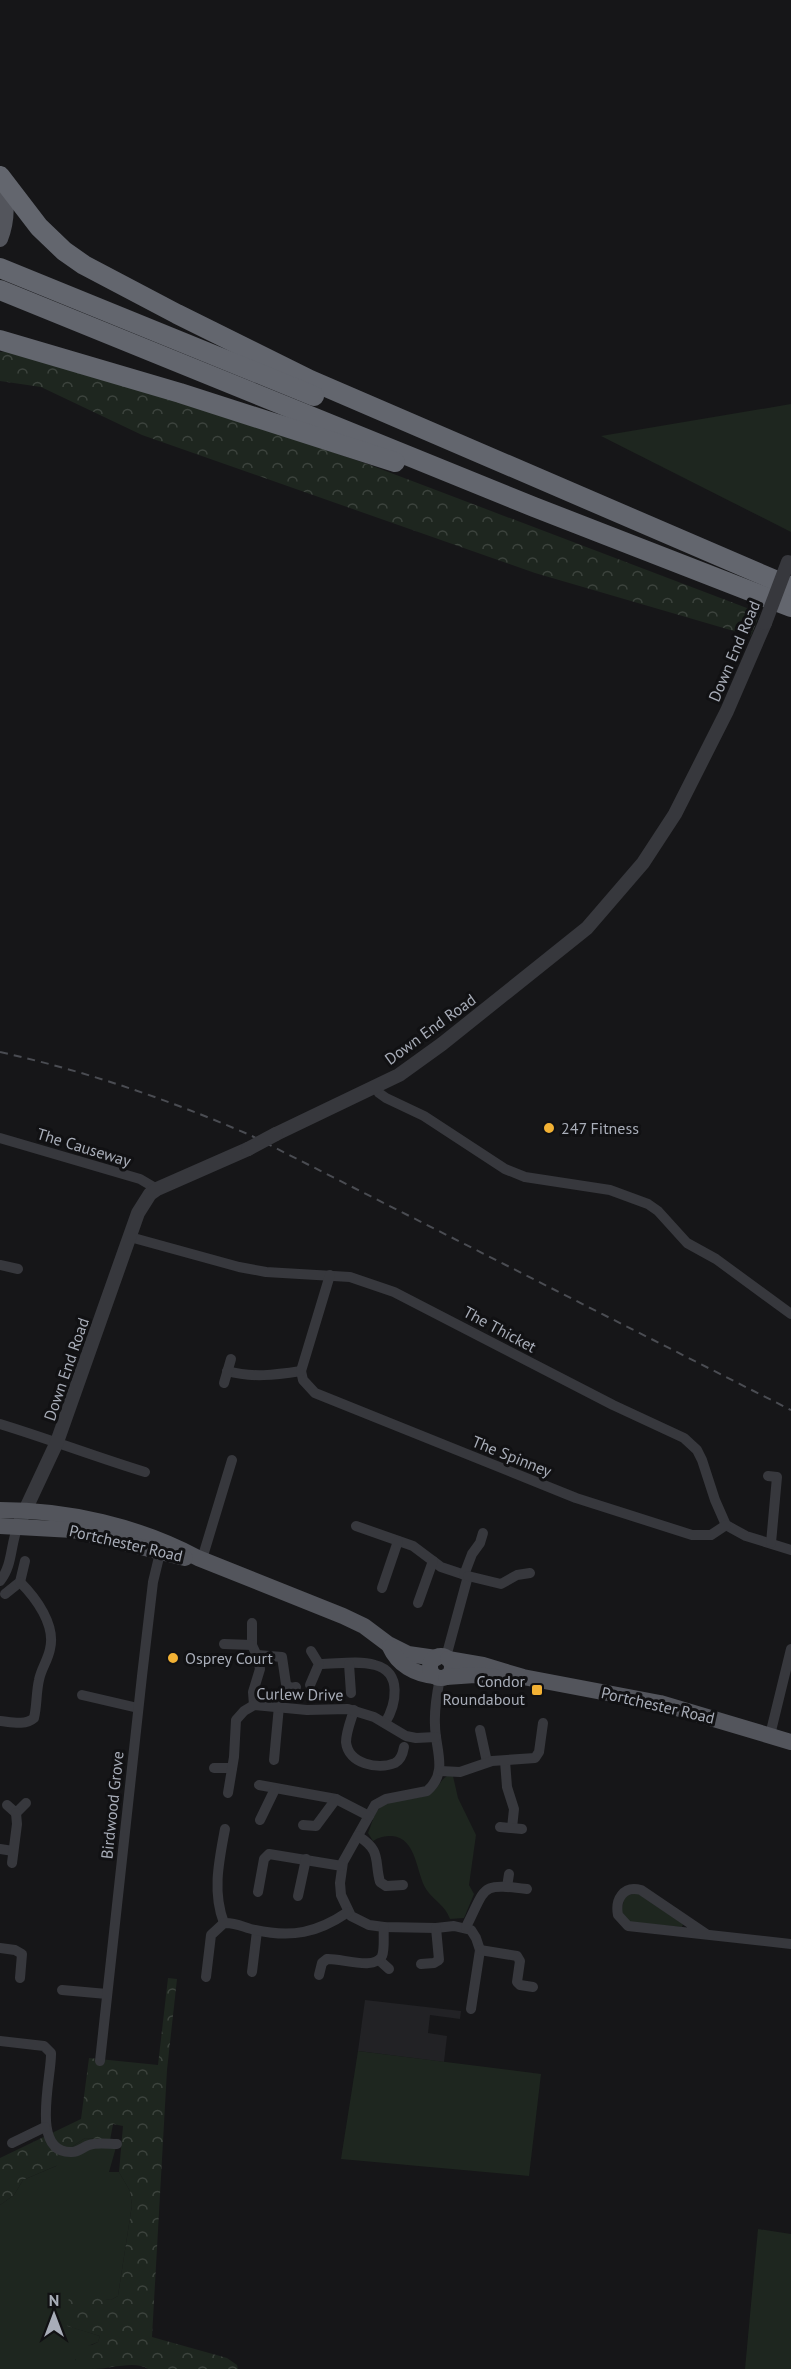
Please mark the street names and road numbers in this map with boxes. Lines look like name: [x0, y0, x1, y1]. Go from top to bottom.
street label: Down End Road: [704, 598, 764, 704]
street label: Down End Road: [381, 989, 479, 1069]
street label: The Causeway: [35, 1123, 134, 1171]
street label: The Thicket: [460, 1301, 540, 1357]
street label: Down End Road: [39, 1315, 93, 1423]
street label: The Spinney: [469, 1431, 555, 1481]
street label: Portchester Road: [67, 1520, 185, 1566]
street label: Portchester Road: [599, 1682, 717, 1728]
street label: Curlew Drive: [256, 1683, 344, 1705]
street label: Birdwood Grove: [96, 1750, 128, 1860]

